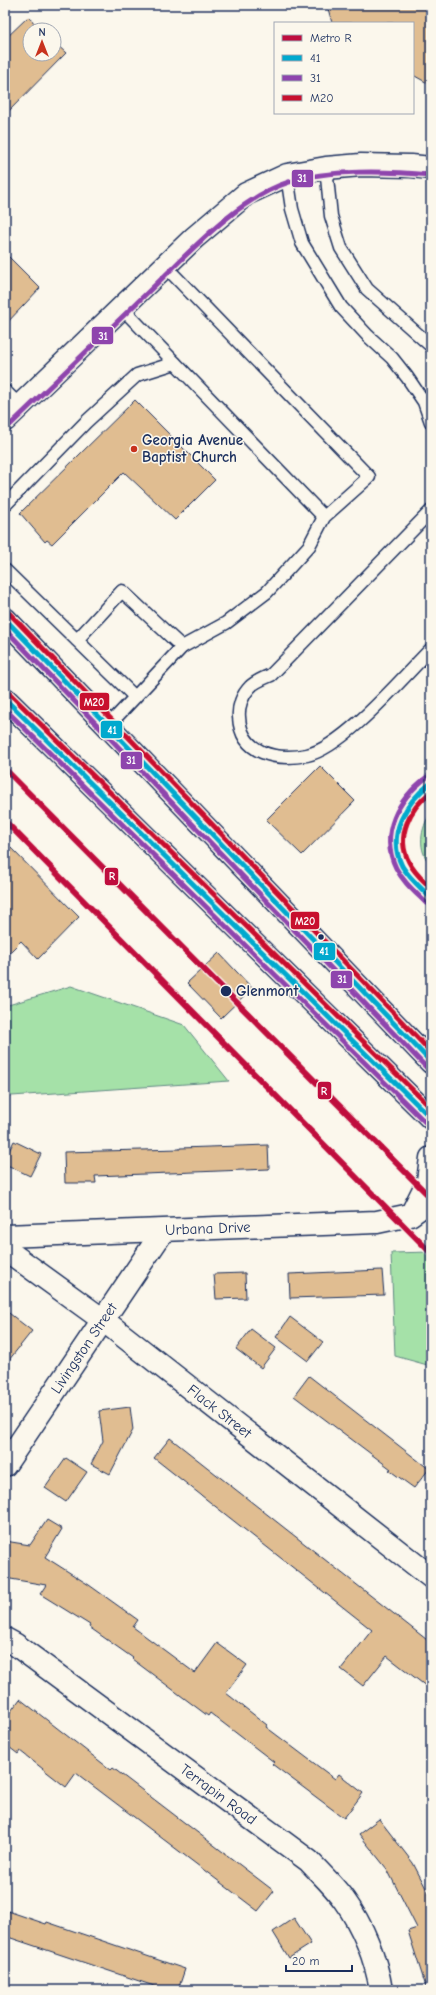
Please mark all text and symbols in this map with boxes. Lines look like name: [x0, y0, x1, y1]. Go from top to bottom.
north arrow: [22, 22, 62, 62]
legend: [274, 22, 414, 114]
text: N: [38, 26, 46, 39]
text: Metro R: [310, 31, 352, 45]
text: 41: [310, 51, 321, 65]
text: 31: [310, 71, 321, 85]
text: M20: [310, 91, 334, 105]
line badge: 31: [291, 169, 314, 188]
text: 31: [297, 172, 307, 185]
line badge: 31: [91, 326, 114, 345]
text: 31: [98, 330, 108, 343]
place label: Georgia Avenue Baptist Church: [142, 431, 243, 466]
marker: Georgia Avenue Baptist Church: [129, 444, 139, 454]
line badge: M20: [79, 692, 110, 711]
text: M20: [84, 696, 104, 709]
line badge: 41: [100, 720, 123, 739]
text: 41: [107, 724, 117, 737]
line badge: 31: [120, 751, 143, 770]
text: 31: [126, 754, 136, 767]
line badge: R: [104, 867, 119, 886]
text: R: [109, 870, 116, 883]
line badge: M20: [290, 911, 320, 930]
text: M20: [295, 915, 315, 928]
unlabelled marker: [316, 932, 326, 942]
line badge: 41: [313, 942, 336, 961]
text: 41: [319, 945, 329, 958]
line badge: 31: [330, 970, 353, 989]
text: 31: [337, 973, 347, 986]
place label: Glenmont: [236, 982, 299, 1000]
marker: Glenmont: [219, 984, 233, 998]
line badge: R: [317, 1081, 332, 1100]
text: R: [321, 1085, 328, 1098]
street label: Urbana Drive: [165, 1218, 251, 1239]
street label: Livingston Street: [47, 1299, 121, 1397]
street label: Flack Street: [184, 1381, 256, 1442]
street label: Terrapin Road: [177, 1760, 260, 1828]
scale bar: [286, 1947, 352, 1973]
text: 20 m: [292, 1954, 320, 1968]

